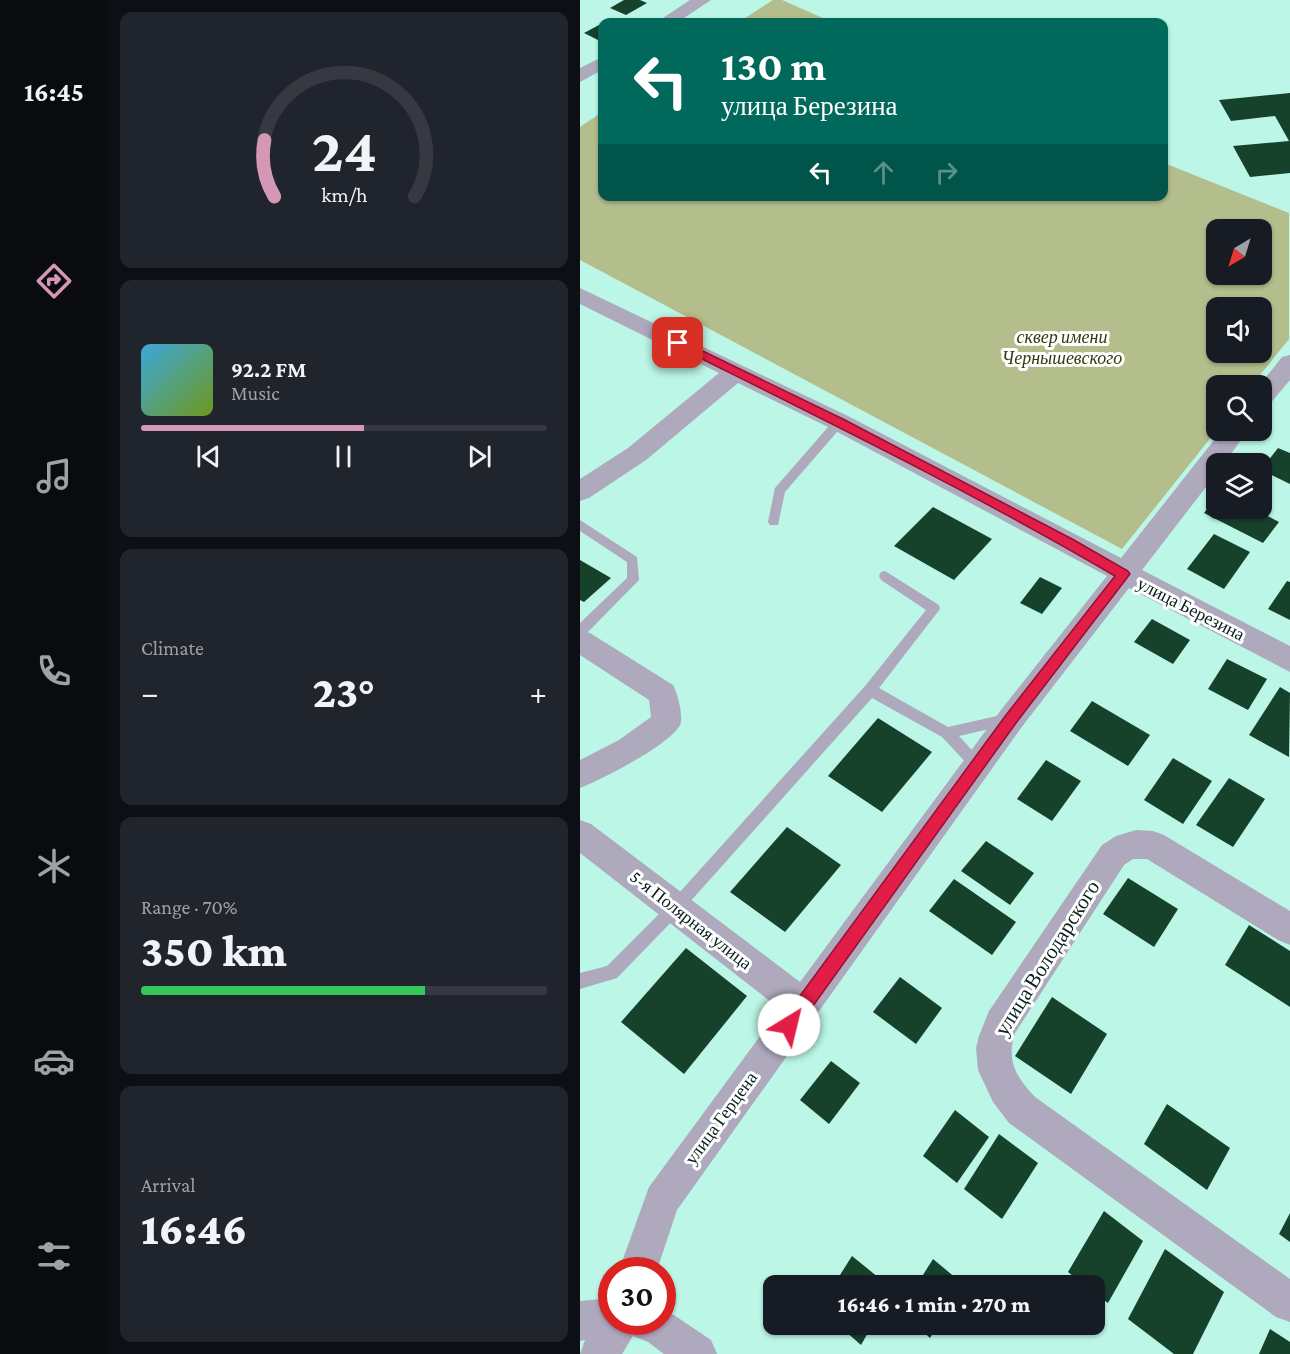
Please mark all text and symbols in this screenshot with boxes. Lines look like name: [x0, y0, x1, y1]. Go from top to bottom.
icon: left: [622, 42, 700, 120]
text: 130 m: [721, 42, 826, 89]
text: 16:45: [24, 77, 84, 107]
text: улица Березина: [721, 91, 898, 121]
text: 24: [311, 115, 377, 184]
icon: left: [804, 156, 837, 189]
icon: ahead: [867, 156, 900, 189]
icon: right: [930, 156, 963, 189]
text: km/h: [321, 184, 368, 208]
north arrow: [1206, 219, 1272, 285]
map controls: [1206, 219, 1272, 519]
icon: directions: [33, 260, 75, 302]
button: sound: [1206, 297, 1272, 363]
pin: [652, 317, 703, 368]
icon: arrive: [661, 326, 694, 359]
park label: сквер имени Чернышевского: [1002, 327, 1122, 368]
text: 92.2 FM: [231, 357, 306, 382]
button: search: [1206, 375, 1272, 441]
text: Music: [231, 382, 280, 404]
icon: previous: [192, 440, 225, 473]
icon: pause: [327, 440, 360, 473]
icon: next: [463, 440, 496, 473]
button: layers: [1206, 453, 1272, 519]
icon: music: [33, 455, 75, 497]
street label: улица Березина: [1134, 573, 1248, 645]
text: Climate: [141, 637, 204, 659]
icon: phone: [33, 650, 75, 692]
text: 23°: [313, 667, 375, 717]
text: −: [141, 674, 158, 711]
text: +: [530, 674, 547, 711]
icon: climate: [33, 845, 75, 887]
street label: 5-я Полярная улица: [626, 866, 756, 974]
street label: улица Володарского: [990, 876, 1104, 1040]
text: Range · 70%: [141, 896, 238, 918]
text: 350 km: [141, 926, 287, 976]
position arrow: [757, 993, 821, 1057]
icon: car: [33, 1040, 75, 1082]
street label: улица Герцена: [681, 1068, 761, 1168]
text: Arrival: [141, 1174, 195, 1196]
text: 16:46: [141, 1204, 247, 1254]
icon: filters: [33, 1235, 75, 1277]
speed limit sign: 30: [598, 1257, 676, 1335]
text: 16:46 · 1 min · 270 m: [838, 1292, 1030, 1317]

